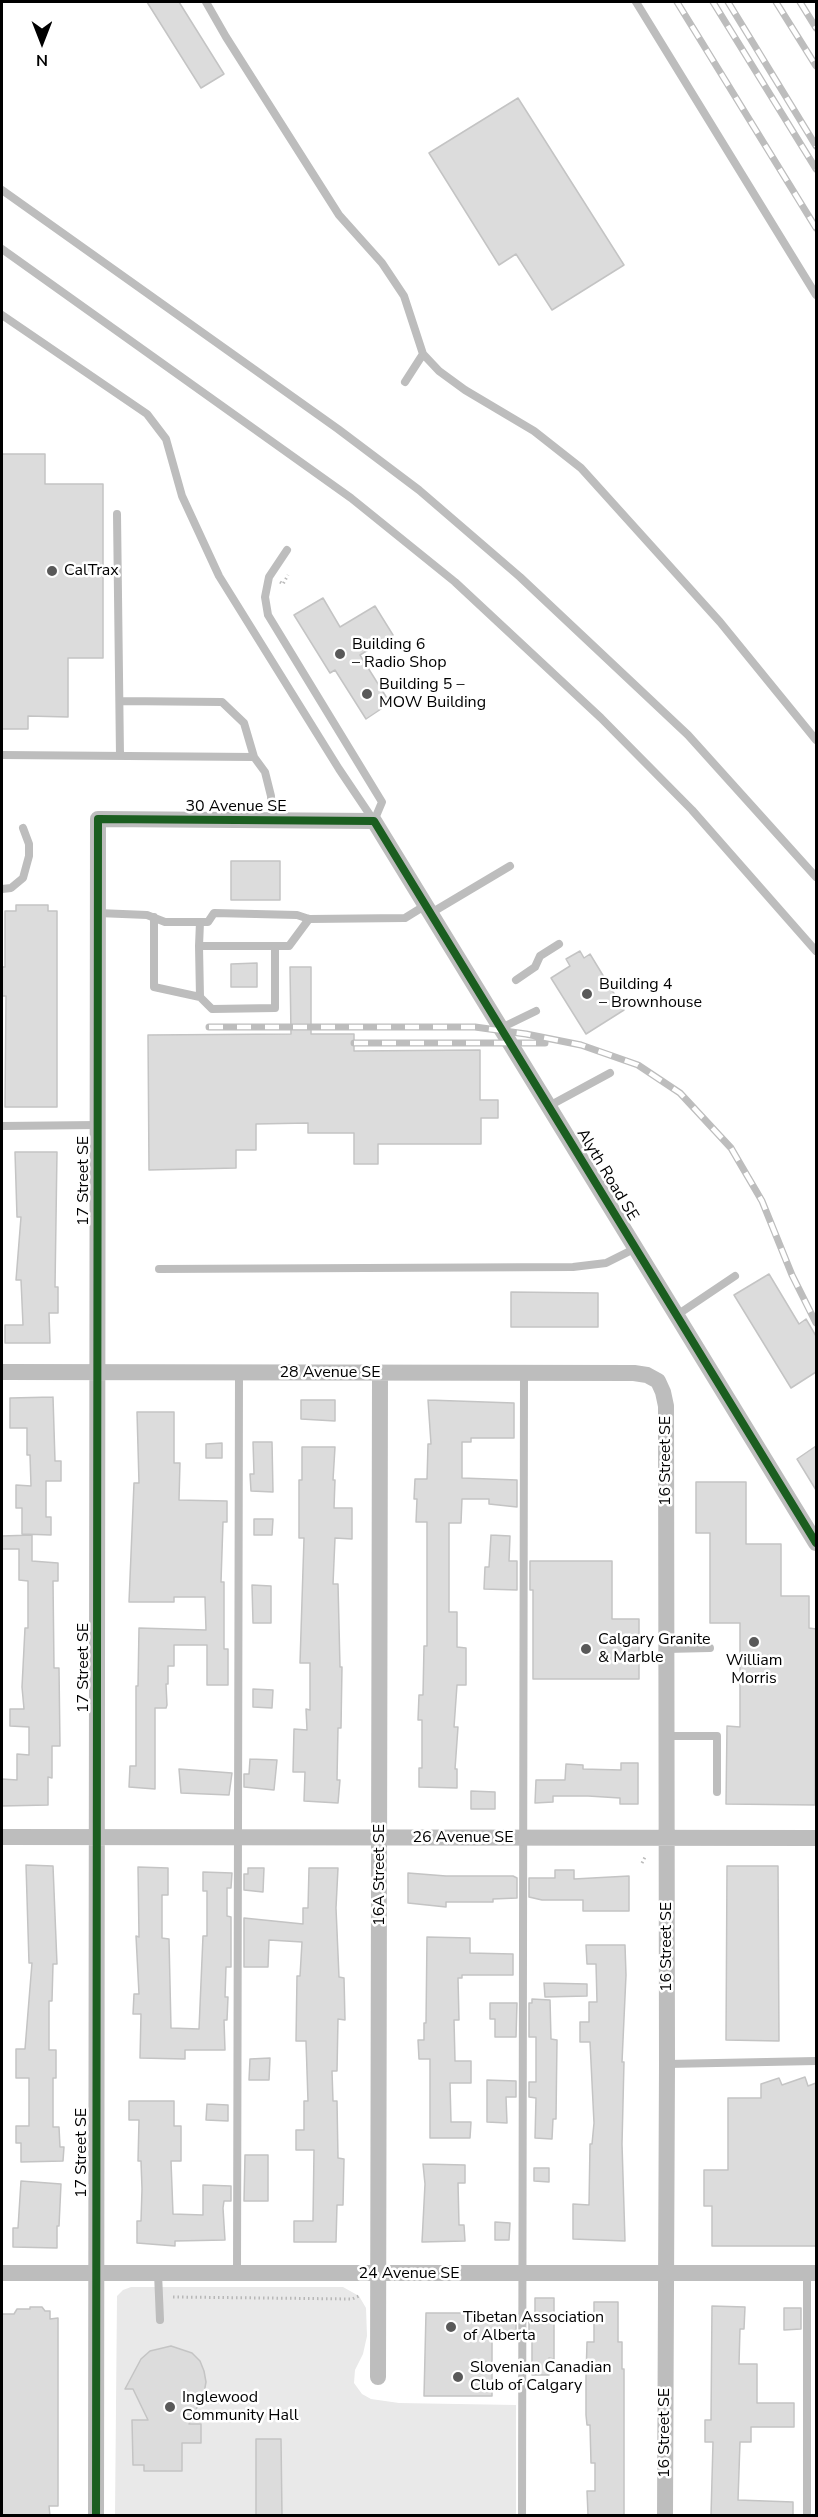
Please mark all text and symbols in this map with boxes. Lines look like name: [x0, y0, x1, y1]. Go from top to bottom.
north arrow: [12, 12, 72, 72]
text: N: [36, 49, 48, 71]
place label: CalTrax: [64, 561, 119, 581]
marker: CalTrax: [45, 564, 59, 578]
place label: Building 6 – Radio Shop: [352, 635, 446, 673]
marker: Building 6 – Radio Shop: [333, 647, 347, 661]
place label: Building 5 – MOW Building: [379, 675, 486, 713]
marker: Building 5 – MOW Building: [360, 687, 374, 701]
street label: 30 Avenue SE: [185, 797, 287, 817]
place label: Building 4 – Brownhouse: [599, 975, 702, 1013]
marker: Building 4 – Brownhouse: [580, 987, 594, 1001]
street label: Alyth Road SE: [572, 1126, 642, 1224]
street label: 17 Street SE: [74, 1136, 94, 1226]
street label: 28 Avenue SE: [279, 1363, 381, 1383]
street label: 16 Street SE: [656, 1416, 676, 1506]
street label: 17 Street SE: [74, 1623, 94, 1713]
place label: Calgary Granite & Marble: [598, 1630, 711, 1668]
marker: William Morris: [747, 1635, 761, 1649]
marker: Calgary Granite & Marble: [579, 1642, 593, 1656]
place label: William Morris: [726, 1651, 782, 1689]
street label: 16A Street SE: [370, 1824, 390, 1926]
street label: 26 Avenue SE: [412, 1828, 514, 1848]
street label: 16 Street SE: [657, 1902, 677, 1992]
street label: 17 Street SE: [72, 2108, 92, 2198]
street label: 24 Avenue SE: [358, 2264, 460, 2284]
place label: Tibetan Association of Alberta: [463, 2308, 604, 2346]
marker: Tibetan Association of Alberta: [444, 2320, 458, 2334]
place label: Slovenian Canadian Club of Calgary: [470, 2358, 612, 2396]
marker: Slovenian Canadian Club of Calgary: [451, 2370, 465, 2384]
place label: Inglewood Community Hall: [182, 2388, 298, 2426]
street label: 16 Street SE: [655, 2388, 675, 2478]
marker: Inglewood Community Hall: [163, 2400, 177, 2414]

